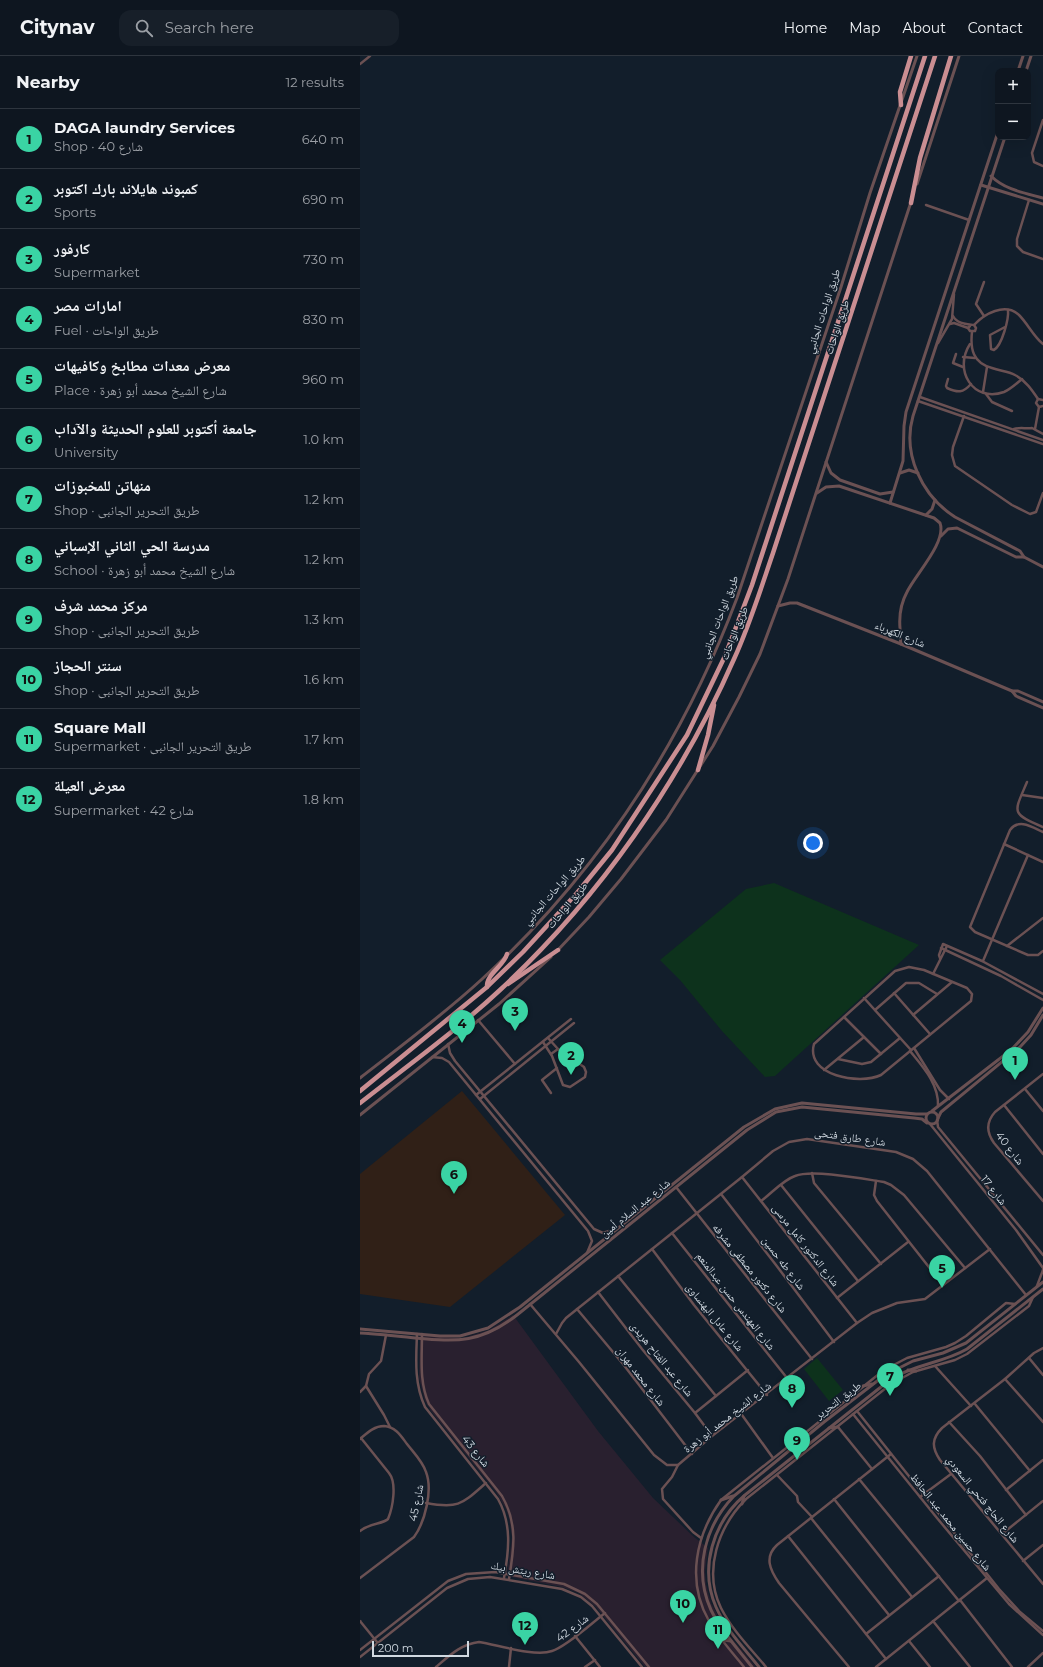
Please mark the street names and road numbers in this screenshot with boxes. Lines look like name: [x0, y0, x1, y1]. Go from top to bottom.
street label: طريق الواحات الجانبي: [803, 267, 843, 355]
street label: طريق الواحات: [822, 298, 852, 356]
street label: طريق الواحات الجانبي: [697, 573, 741, 661]
street label: طريق الواحات: [717, 604, 751, 662]
street label: شارع الكهرباء: [873, 618, 927, 650]
street label: طريق الواحات الجانبي: [520, 852, 588, 928]
street label: طريق الواحات: [544, 879, 590, 931]
street label: شارع طارق فتحى: [814, 1125, 886, 1149]
street label: شارع 40: [993, 1129, 1027, 1167]
street label: شارع 17: [978, 1172, 1010, 1208]
street label: شارع عبد السلام أمين: [597, 1176, 673, 1240]
street label: شارع الدكتور كامل مرسى: [769, 1201, 843, 1289]
street label: شارع دكتور مصطفى مشرفه: [710, 1221, 790, 1315]
street label: شارع طه حسين: [759, 1233, 809, 1293]
street label: شارع المهندس حسن عبدالمنعم: [693, 1249, 779, 1353]
street label: شارع عادل البهنساوى: [683, 1280, 747, 1354]
street label: شارع عبد الفتاح هريدى: [628, 1319, 696, 1399]
street label: شارع محمد مهران: [613, 1344, 669, 1408]
street label: شارع الشيخ محمد أبو زهرة: [680, 1378, 774, 1456]
street label: طريق التحرير: [811, 1378, 864, 1423]
street label: شارع 43: [459, 1432, 493, 1470]
street label: شارع الحاج فتحي السعودي: [942, 1452, 1023, 1547]
street label: شارع حسين محمد عبد الحافظ: [907, 1470, 995, 1574]
street label: شارع 45: [406, 1483, 426, 1523]
street label: شارع ريتش بيك: [490, 1558, 556, 1582]
street label: شارع 42: [553, 1611, 591, 1645]

